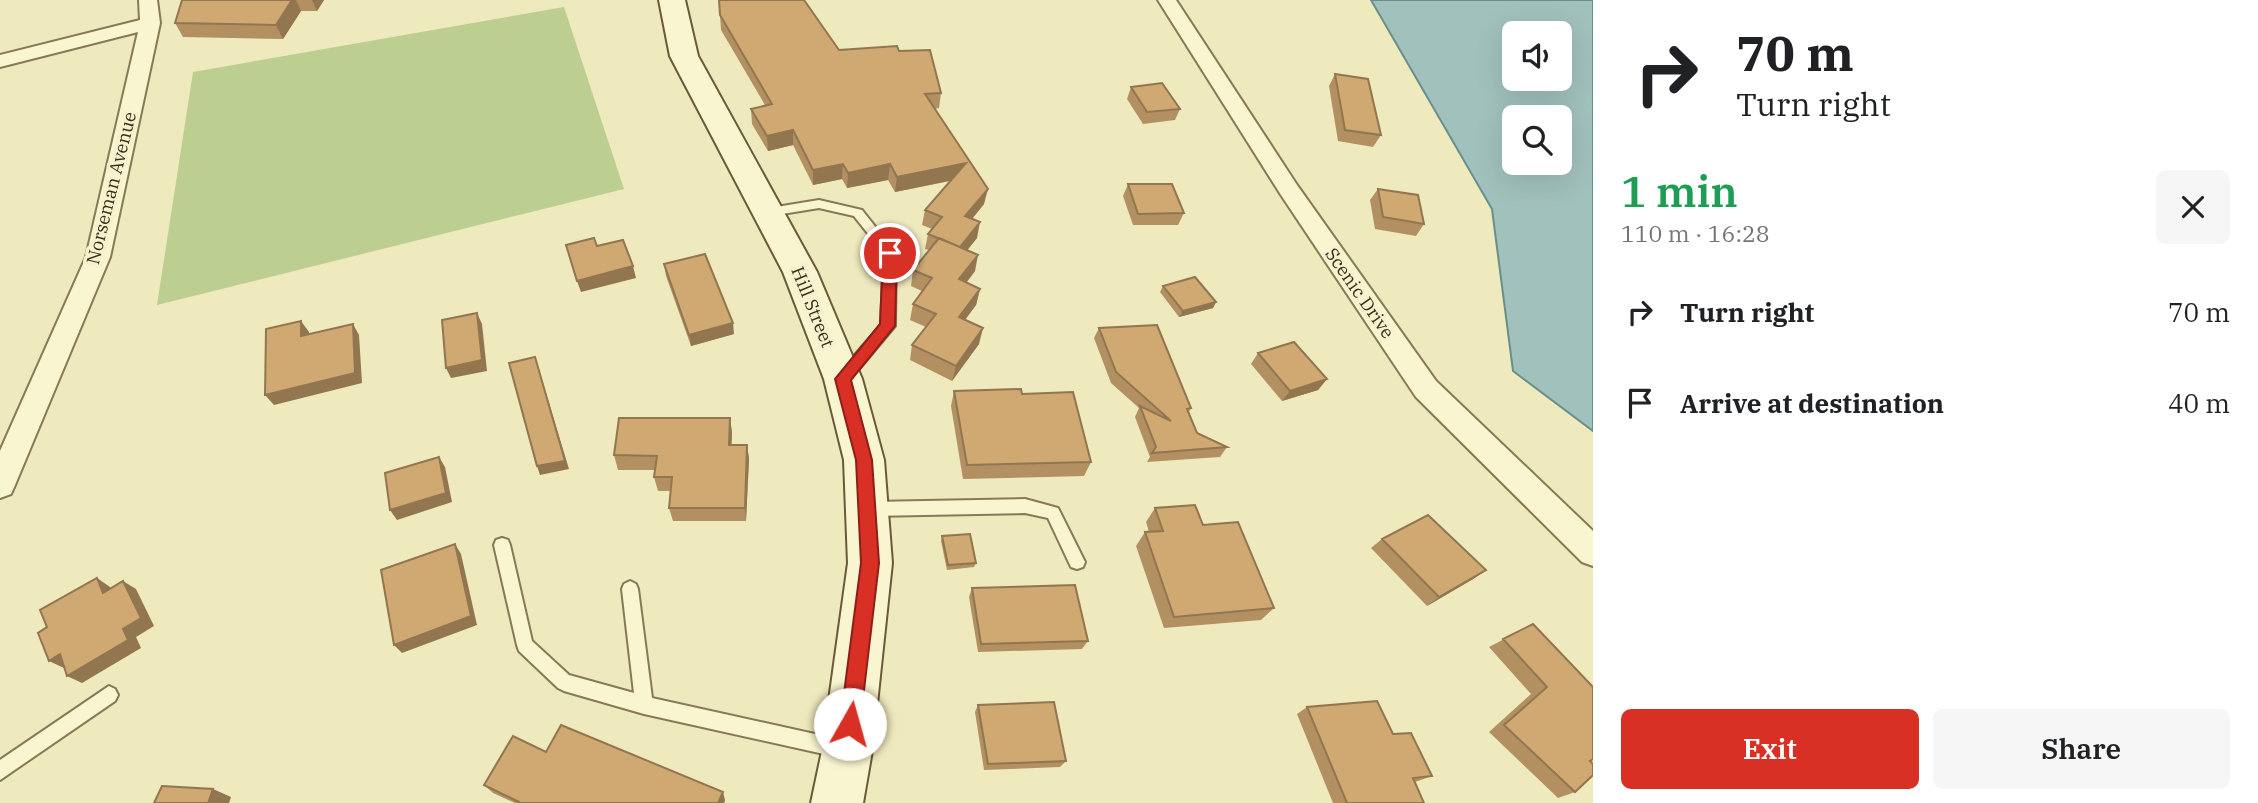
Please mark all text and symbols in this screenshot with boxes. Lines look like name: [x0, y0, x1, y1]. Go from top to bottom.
map controls: [1502, 21, 1572, 175]
button: sound: [1502, 21, 1572, 91]
text: 70 m: [1736, 21, 1854, 84]
icon: right: [1621, 28, 1712, 119]
text: Turn right: [1736, 83, 1891, 125]
button: search: [1502, 105, 1572, 175]
street label: Norseman Avenue: [81, 109, 141, 267]
text: 1 min: [1621, 164, 1738, 219]
button: close: [2156, 170, 2230, 244]
text: 110 m · 16:28: [1621, 218, 1770, 248]
pin: [860, 223, 920, 283]
icon: arrive: [871, 234, 909, 272]
street label: Scenic Drive: [1320, 243, 1400, 343]
street label: Hill Street: [786, 263, 840, 351]
icon: right: [1621, 293, 1659, 331]
text: Turn right: [1680, 295, 1814, 329]
text: 70 m: [2168, 295, 2230, 329]
icon: arrive: [1621, 384, 1659, 422]
text: Arrive at destination: [1680, 386, 1944, 420]
text: 40 m: [2168, 386, 2230, 420]
position arrow: [813, 687, 887, 761]
button: Exit: [1621, 709, 1919, 789]
button: Share: [1933, 709, 2230, 789]

